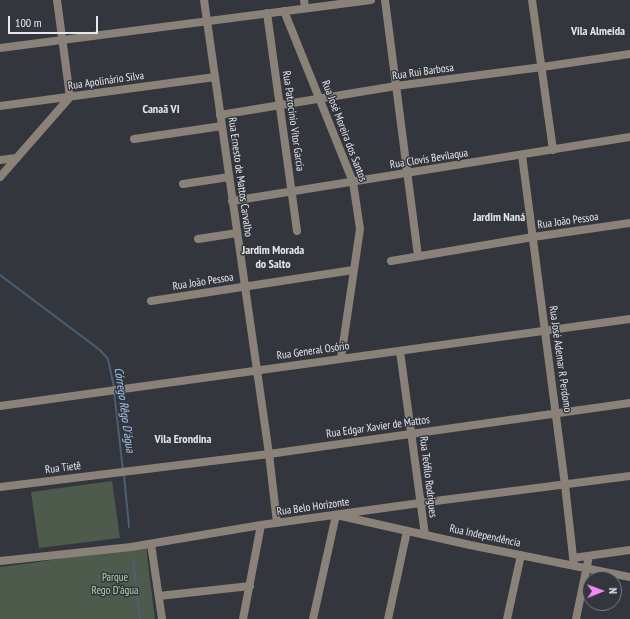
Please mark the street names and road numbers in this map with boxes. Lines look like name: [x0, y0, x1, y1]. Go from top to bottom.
street label: Rua Rui Barbosa: [391, 61, 455, 83]
street label: Rua Apolinário Silva: [67, 69, 145, 93]
street label: Rua Patrocinio Vitor Garcia: [279, 70, 307, 172]
street label: Rua José Moreira dos Santos: [319, 79, 369, 183]
street label: Rua Ernesto de Mattos Carvalho: [225, 116, 255, 238]
street label: Rua Clovis Bevilaqua: [389, 146, 469, 172]
street label: Rua João Pessoa: [537, 210, 599, 232]
street label: Rua João Pessoa: [172, 271, 234, 293]
street label: Rua José Ademar R Perdomo: [546, 305, 574, 413]
street label: Rua General Osório: [276, 339, 350, 363]
street label: Rua Edgar Xavier de Mattos: [325, 413, 431, 441]
street label: Rua Teófilo Rodrigues: [416, 436, 440, 518]
street label: Rua Tietê: [44, 459, 82, 477]
street label: Rua Belo Horizonte: [276, 495, 350, 519]
street label: Rua Independência: [448, 522, 522, 550]

